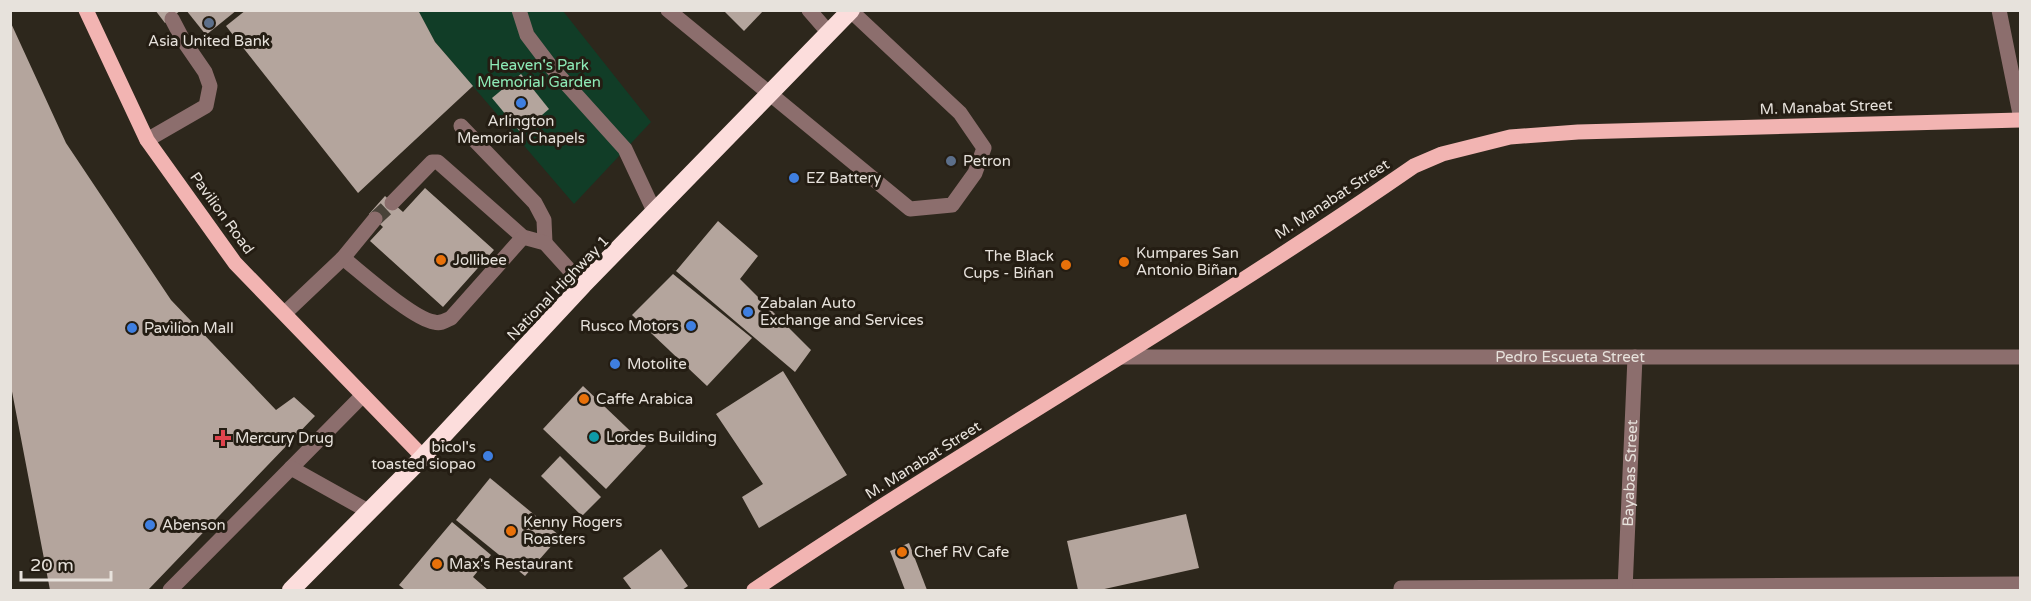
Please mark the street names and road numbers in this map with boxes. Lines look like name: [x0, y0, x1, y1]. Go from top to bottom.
street label: M. Manabat Street: [1759, 96, 1893, 118]
street label: M. Manabat Street: [1271, 155, 1393, 243]
street label: Pavilion Road: [186, 168, 258, 258]
street label: National Highway 1: [503, 232, 613, 344]
street label: Pedro Escueta Street: [1495, 348, 1645, 366]
street label: M. Manabat Street: [862, 417, 984, 503]
street label: Bayabas Street: [1619, 419, 1641, 527]

